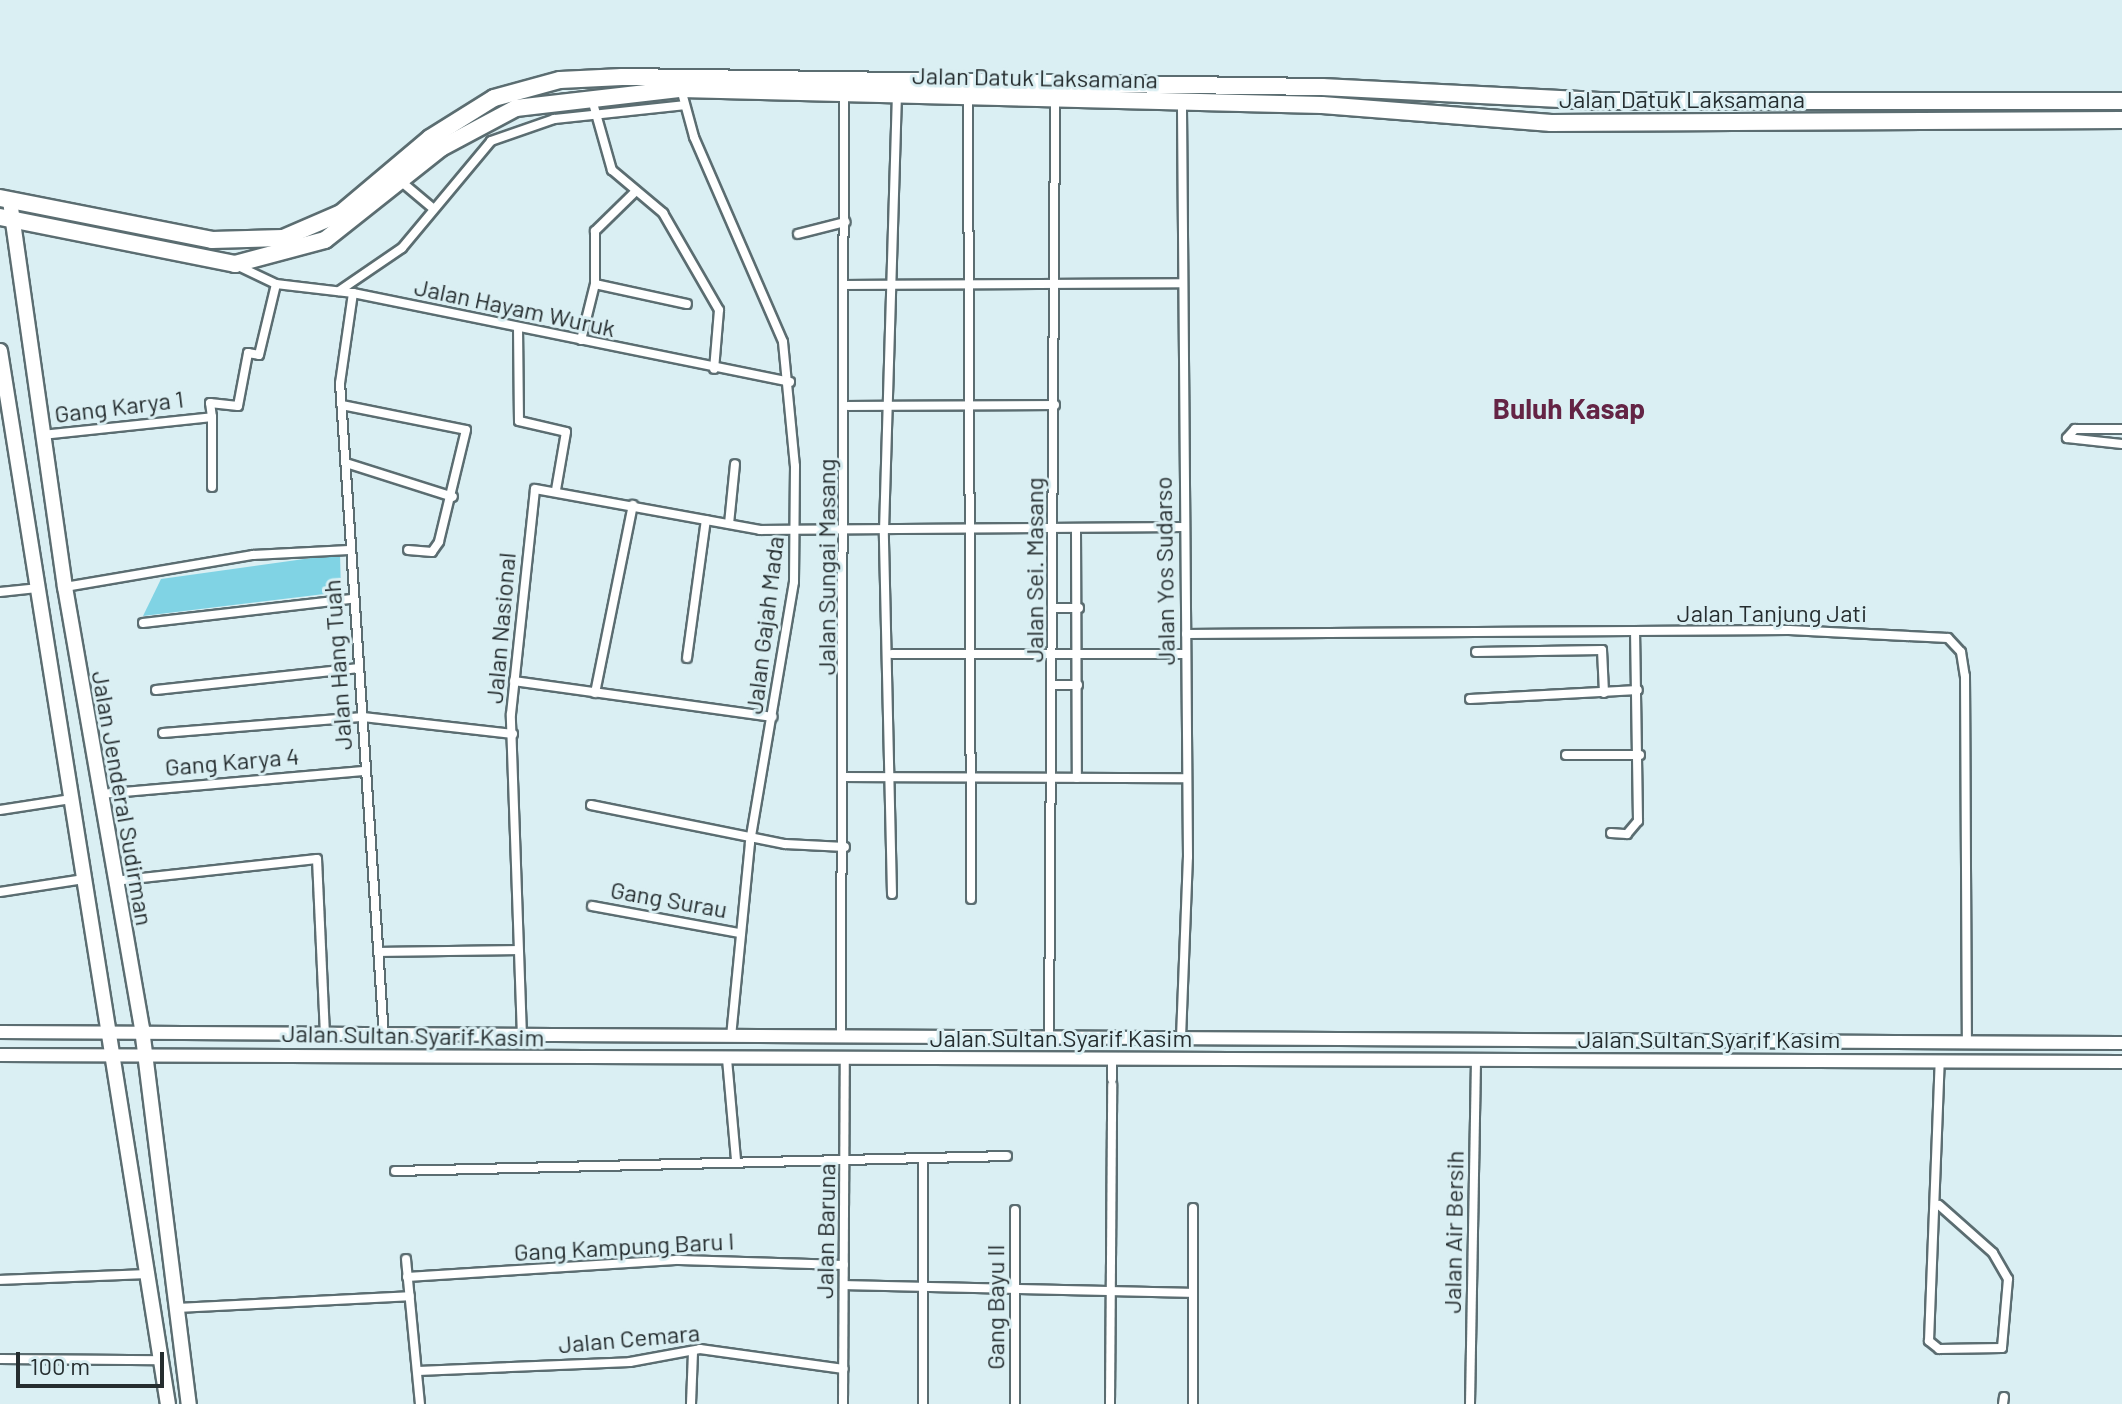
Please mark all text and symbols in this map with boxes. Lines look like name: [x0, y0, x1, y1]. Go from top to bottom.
street label: Jalan Datuk Laksamana: [912, 60, 1158, 94]
street label: Jalan Datuk Laksamana: [1559, 85, 1805, 113]
street label: Jalan Hayam Wuruk: [412, 272, 618, 342]
street label: Gang Karya 1: [53, 384, 185, 428]
district label: Buluh Kasap: [1493, 391, 1645, 425]
street label: Jalan Sungai Masang: [812, 459, 840, 675]
street label: Jalan Yos Sudarso: [1148, 476, 1180, 666]
street label: Jalan Sei. Masang: [1020, 477, 1048, 663]
street label: Jalan Gajah Mada: [739, 534, 789, 716]
street label: Jalan Nasional: [479, 551, 521, 705]
street label: Jalan Hang Tuah: [317, 579, 357, 751]
street label: Jalan Tanjung Jati: [1677, 599, 1867, 627]
street label: Jalan Jenderal Sudirman: [86, 668, 160, 928]
street label: Gang Karya 4: [164, 741, 300, 781]
street label: Gang Surau: [608, 875, 730, 923]
street label: Jalan Sultan Syarif Kasim: [282, 1018, 544, 1052]
street label: Jalan Sultan Syarif Kasim: [930, 1024, 1192, 1052]
street label: Jalan Sultan Syarif Kasim: [1578, 1025, 1840, 1053]
street label: Jalan Air Bersih: [1437, 1150, 1469, 1314]
street label: Jalan Baruna: [809, 1163, 841, 1299]
street label: Gang Kampung Baru I: [513, 1226, 735, 1266]
street label: Gang Bayu II: [981, 1244, 1009, 1370]
street label: Jalan Cemara: [557, 1317, 701, 1359]
scale bar: [20, 1336, 168, 1386]
text: 100 m: [30, 1351, 90, 1380]

